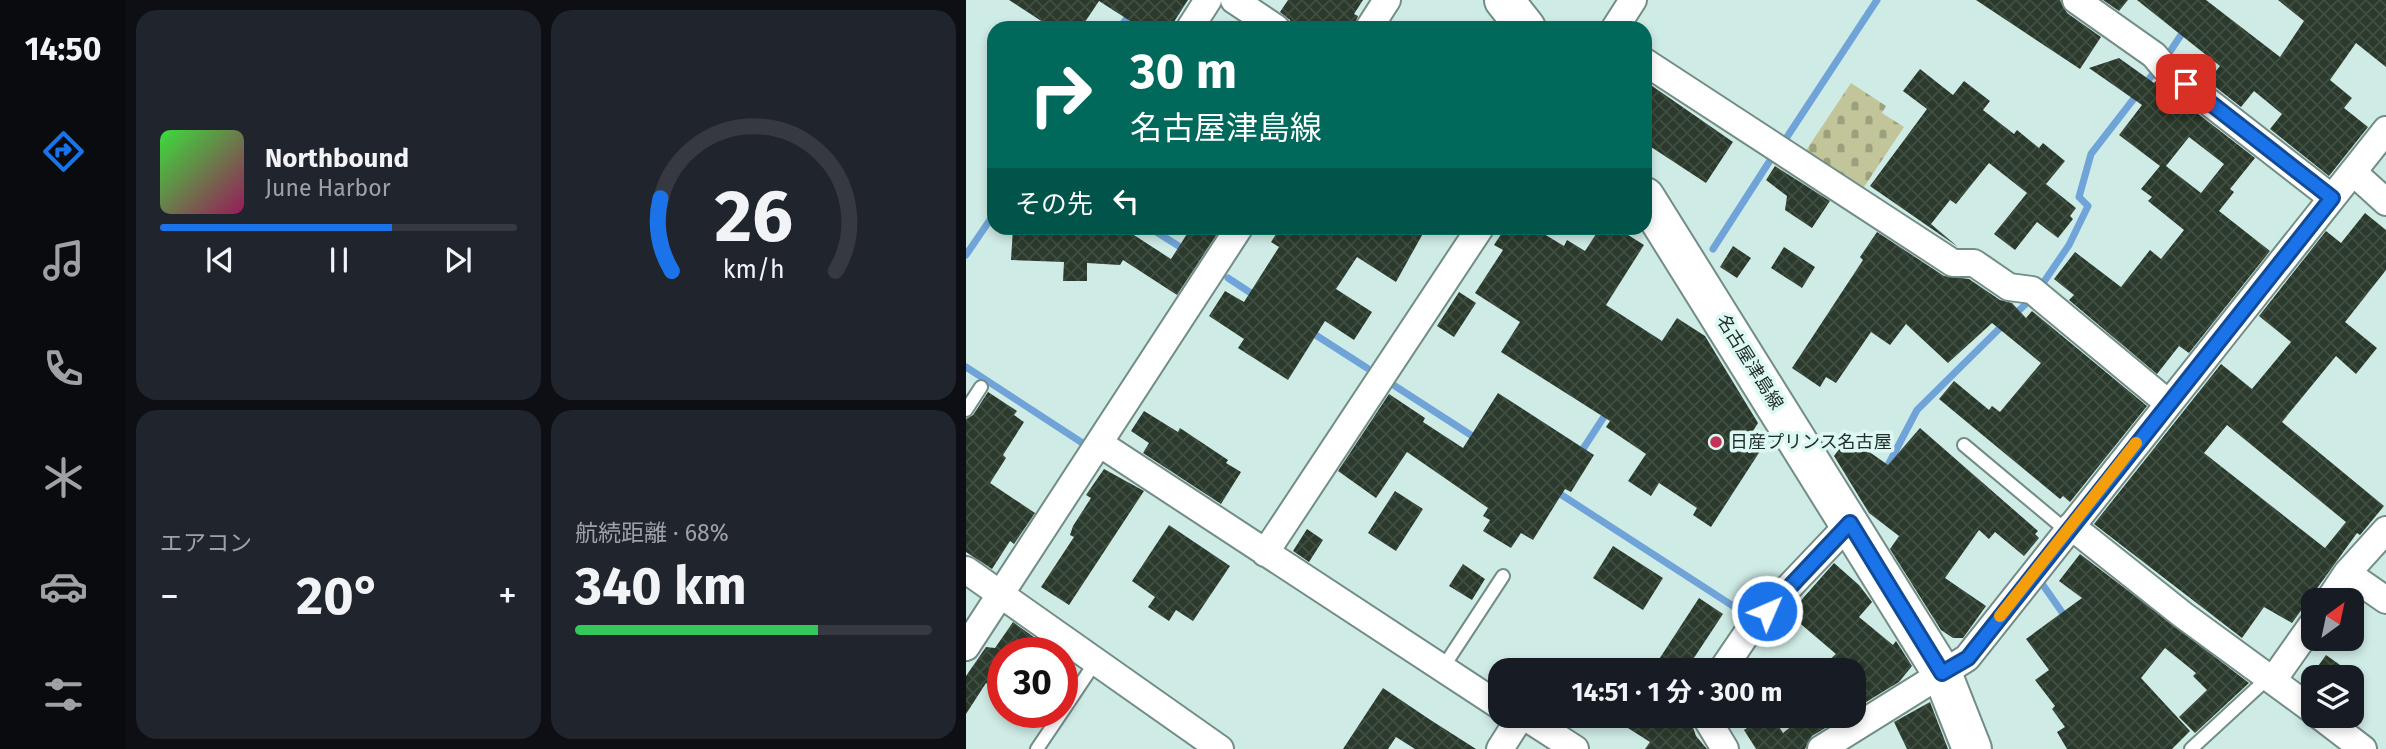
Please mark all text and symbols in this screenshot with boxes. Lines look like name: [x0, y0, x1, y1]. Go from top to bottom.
text: 14:50: [25, 30, 101, 68]
text: 30 m: [1130, 42, 1237, 101]
icon: right: [1015, 49, 1106, 140]
pin: [2156, 54, 2216, 114]
icon: arrive: [2167, 65, 2205, 103]
text: 名古屋津島線: [1130, 109, 1322, 147]
icon: directions: [39, 127, 88, 176]
text: Northbound: [265, 143, 409, 174]
text: 26: [714, 173, 793, 260]
text: June Harbor: [265, 174, 391, 202]
icon: left: [1107, 182, 1145, 220]
text: その先: [1015, 189, 1093, 220]
icon: music: [39, 236, 88, 285]
icon: previous: [201, 241, 239, 279]
icon: pause: [320, 241, 358, 279]
icon: next: [439, 241, 477, 279]
text: km/h: [723, 255, 784, 285]
street label: 名古屋津島線: [1712, 310, 1788, 414]
icon: phone: [39, 344, 88, 393]
place label: 日産プリンス名古屋: [1730, 431, 1892, 453]
marker: 日産プリンス名古屋: [1708, 434, 1724, 450]
icon: climate: [39, 453, 88, 502]
text: 航続距離 · 68%: [575, 519, 729, 547]
text: エアコン: [160, 529, 252, 557]
text: 340 km: [575, 555, 747, 618]
icon: car: [39, 562, 88, 611]
text: 20°: [296, 565, 381, 628]
text: −: [160, 573, 179, 619]
text: +: [498, 573, 517, 619]
position arrow: [1730, 574, 1804, 648]
north arrow: [2301, 588, 2364, 651]
map controls: [2301, 588, 2364, 728]
speed limit sign: 30: [987, 637, 1078, 728]
button: layers: [2301, 665, 2364, 728]
icon: filters: [39, 670, 88, 719]
text: 14:51 · 1 分 · 300 m: [1571, 677, 1783, 708]

